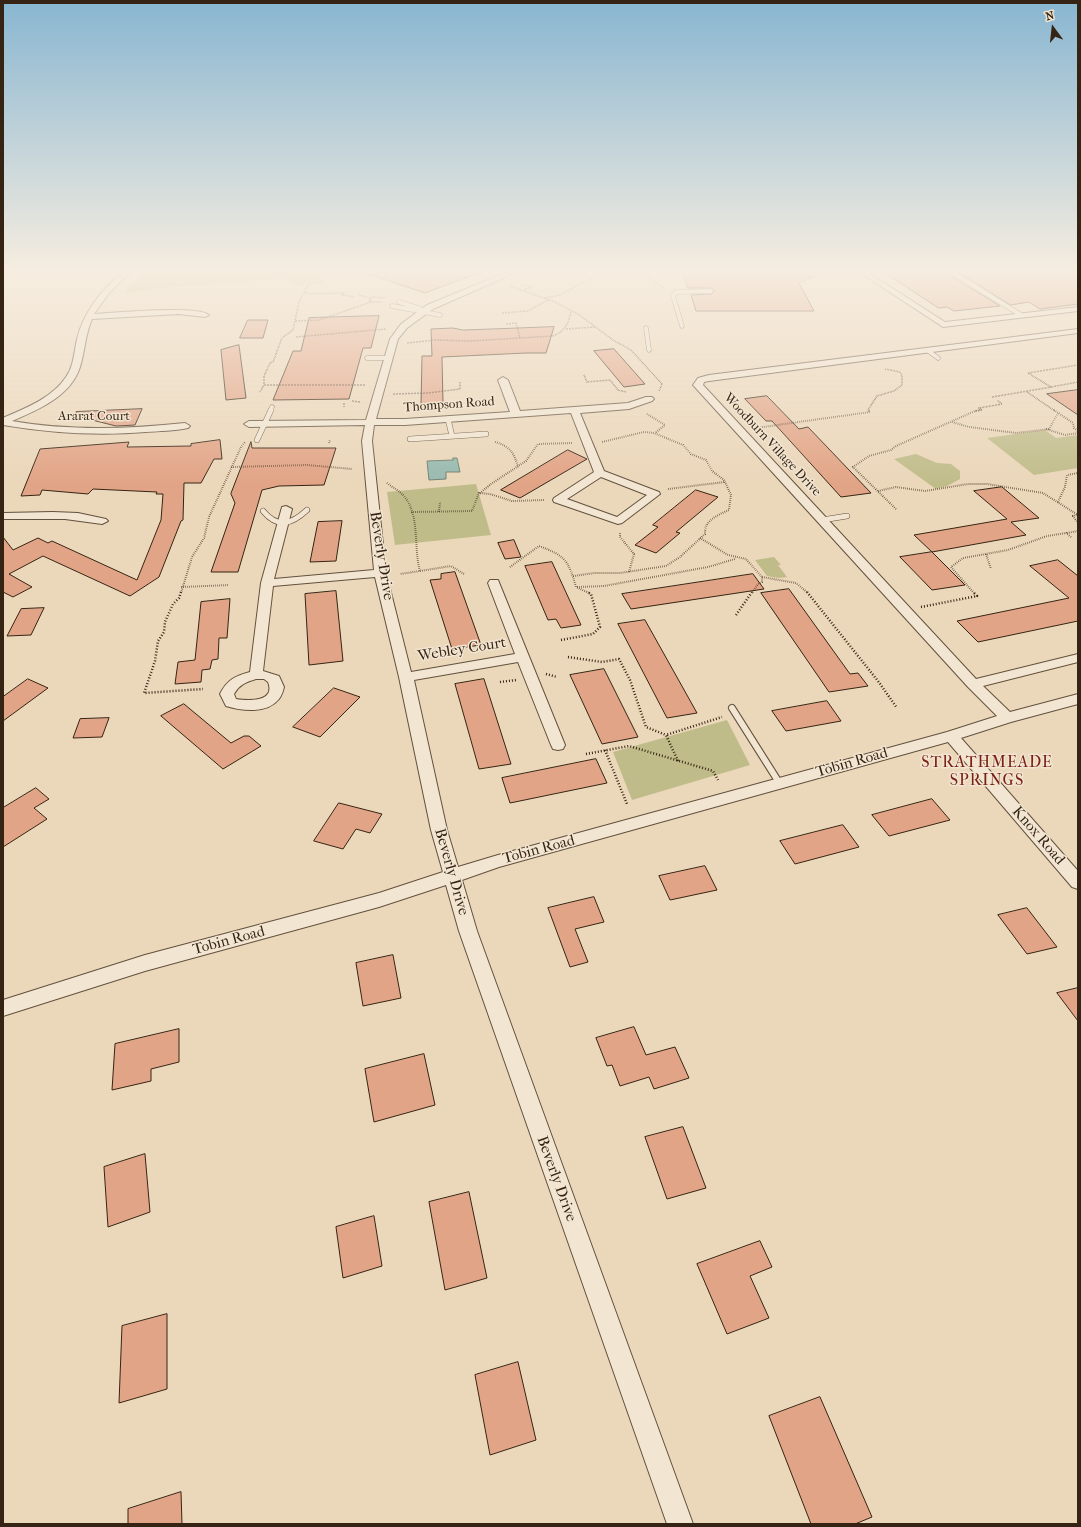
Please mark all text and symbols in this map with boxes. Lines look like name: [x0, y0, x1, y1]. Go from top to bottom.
north arrow: [1033, 8, 1073, 48]
text: N: [1044, 9, 1055, 23]
street label: Woodburn Village Drive: [720, 390, 824, 500]
street label: Thompson Road: [403, 394, 495, 416]
street label: Ararat Court: [58, 409, 130, 425]
street label: Beverly Drive: [365, 510, 397, 602]
street label: Webley Court: [417, 634, 507, 666]
street label: Tobin Road: [814, 744, 890, 782]
district label: STRATHMEADE SPRINGS: [921, 753, 1053, 791]
street label: Knox Road: [1008, 803, 1068, 869]
street label: Beverly Drive: [430, 826, 472, 918]
street label: Tobin Road: [501, 832, 577, 868]
street label: Tobin Road: [191, 923, 267, 959]
street label: Beverly Drive: [532, 1134, 580, 1224]

